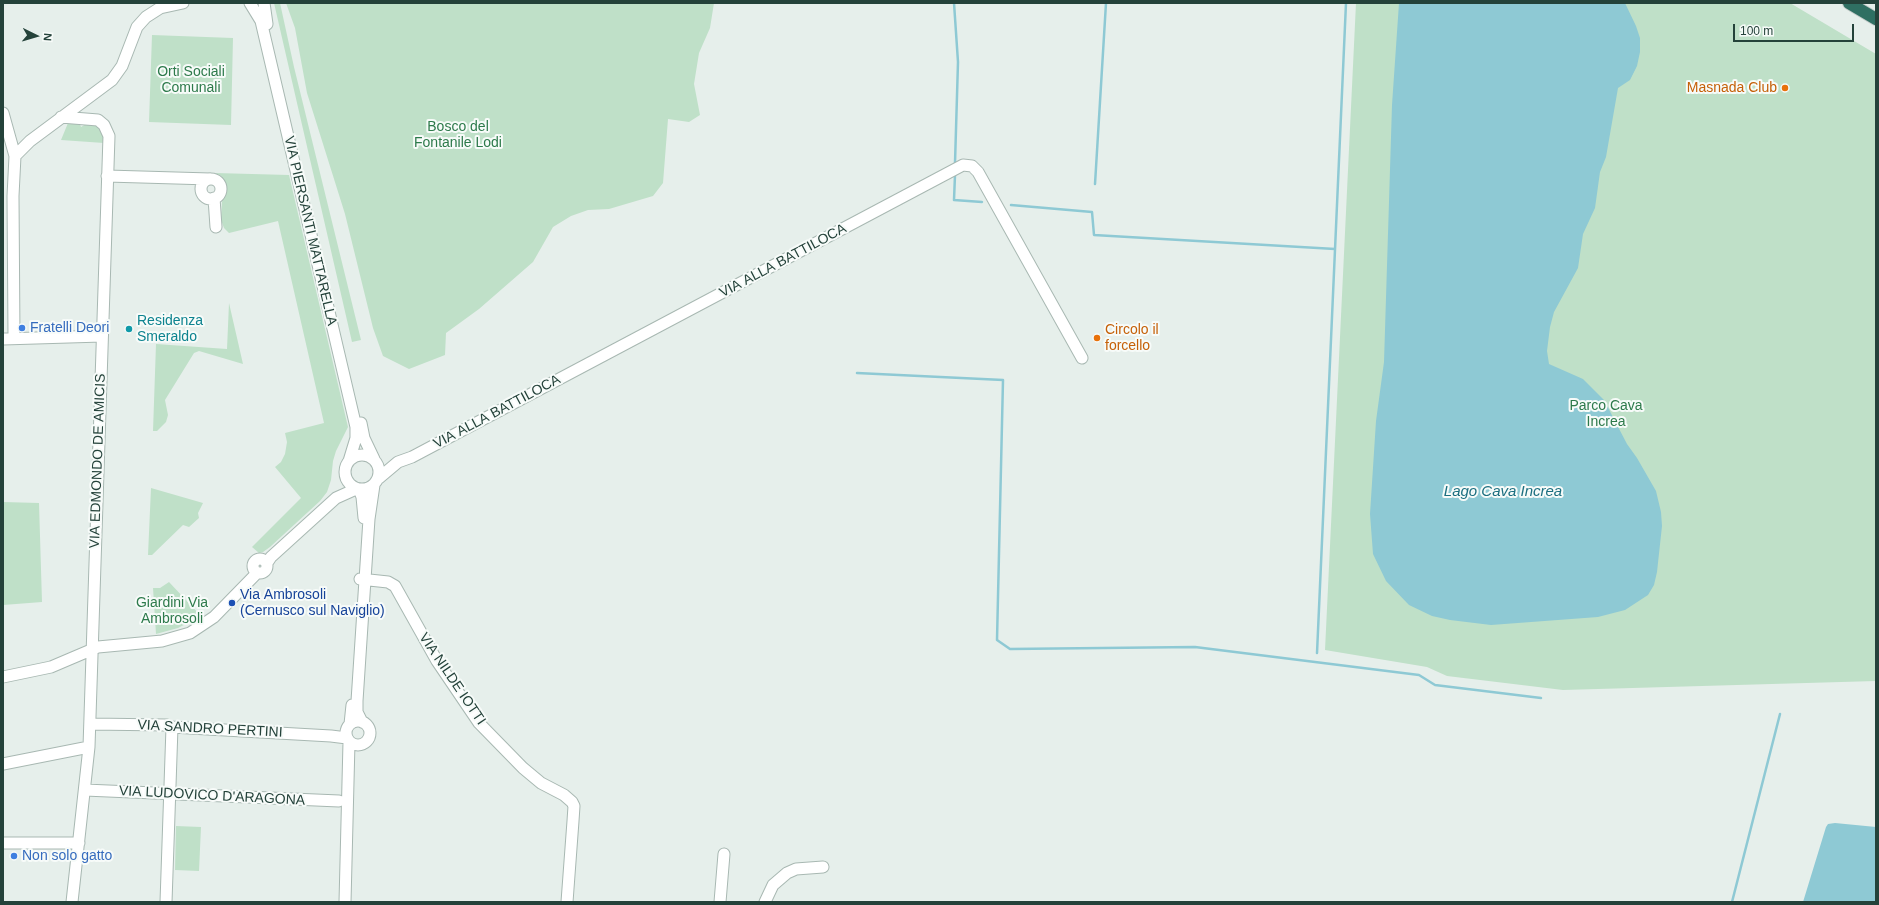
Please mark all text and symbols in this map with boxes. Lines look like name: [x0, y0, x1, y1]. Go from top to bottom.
north arrow: [16, 16, 56, 56]
scale bar: [1735, 16, 1856, 42]
text: 100 m: [1740, 24, 1773, 38]
text: N: [42, 33, 54, 42]
park label: Orti Sociali Comunali: [157, 64, 225, 96]
place label: Masnada Club: [1687, 80, 1777, 96]
marker: Masnada Club: [1780, 83, 1790, 93]
park label: Bosco del Fontanile Lodi: [414, 119, 502, 152]
street label: VIA PIERSANTI MATTARELLA: [280, 135, 340, 327]
street label: VIA ALLA BATTILOCA: [717, 220, 849, 302]
place label: Residenza Smeraldo: [137, 313, 203, 346]
place label: Fratelli Deori: [30, 320, 109, 336]
place label: Circolo il forcello: [1105, 322, 1159, 354]
marker: Fratelli Deori: [17, 323, 27, 333]
marker: Residenza Smeraldo: [124, 324, 134, 334]
marker: Circolo il forcello: [1092, 333, 1102, 343]
street label: VIA ALLA BATTILOCA: [431, 371, 563, 453]
street label: VIA EDMONDO DE AMICIS: [87, 373, 109, 549]
park label: Parco Cava Increa: [1569, 398, 1643, 430]
water label: Lago Cava Increa: [1444, 483, 1562, 501]
place label: Via Ambrosoli (Cernusco sul Naviglio): [240, 587, 385, 620]
park label: Giardini Via Ambrosoli: [136, 595, 208, 628]
marker: Via Ambrosoli (Cernusco sul Naviglio): [227, 598, 237, 608]
street label: VIA NILDE IOTTI: [415, 630, 489, 728]
street label: VIA SANDRO PERTINI: [137, 717, 283, 741]
street label: VIA LUDOVICO D'ARAGONA: [119, 783, 305, 809]
place label: Non solo gatto: [22, 848, 112, 864]
marker: Non solo gatto: [9, 851, 19, 861]

